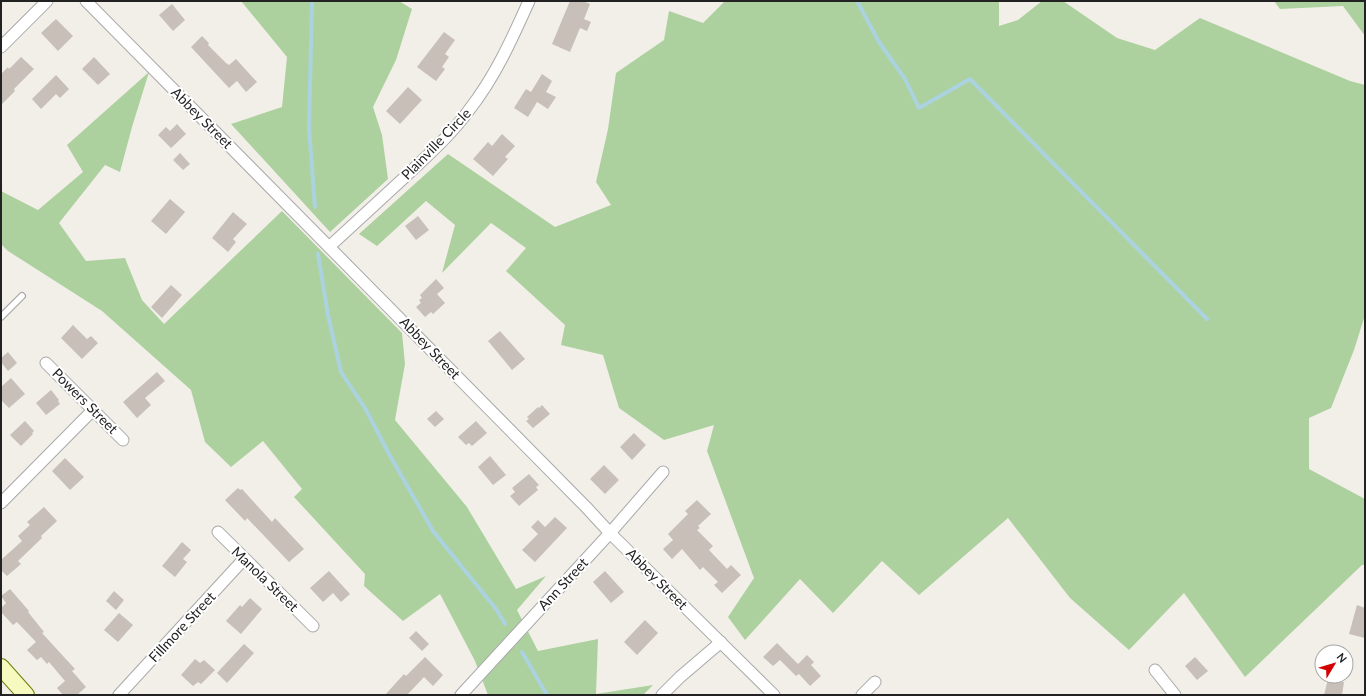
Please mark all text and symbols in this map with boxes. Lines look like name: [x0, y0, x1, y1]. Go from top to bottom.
street label: Abbey Street: [168, 83, 237, 152]
street label: Plainville Circle: [397, 104, 474, 183]
street label: Abbey Street: [397, 313, 464, 382]
street label: Powers Street: [49, 364, 122, 437]
street label: Manola Street: [228, 543, 302, 615]
street label: Abbey Street: [623, 544, 692, 613]
street label: Ann Street: [534, 554, 591, 613]
street label: Fillmore Street: [145, 588, 219, 665]
north arrow: [1314, 644, 1354, 684]
text: N: [1335, 650, 1350, 665]

